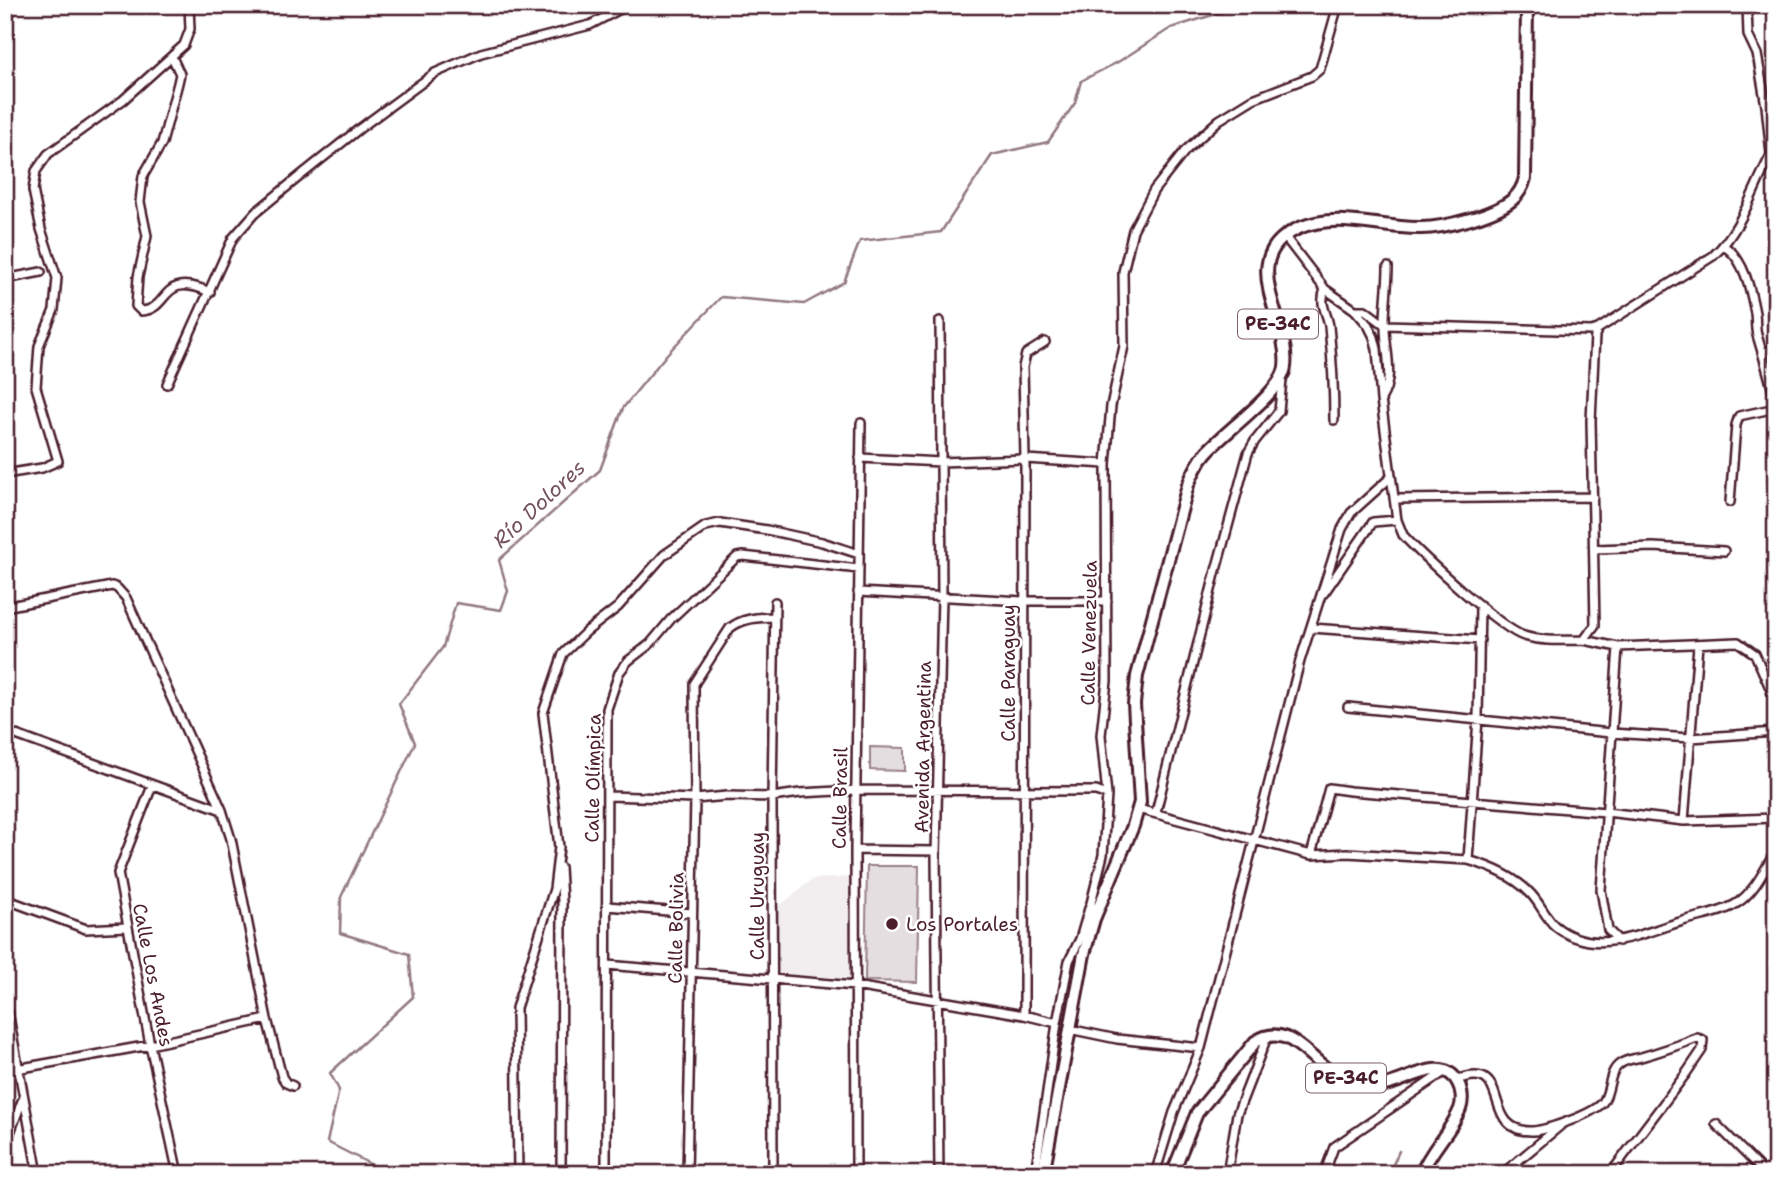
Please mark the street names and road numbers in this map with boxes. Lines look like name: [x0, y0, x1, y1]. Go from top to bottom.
road number: PE-34C: [1238, 310, 1318, 338]
street label: Calle Venezuela: [1075, 560, 1103, 706]
street label: Calle Paraguay: [996, 604, 1021, 742]
street label: Avenida Argentina: [909, 660, 937, 833]
street label: Calle Olímpica: [579, 713, 607, 843]
street label: Calle Brasil: [827, 746, 853, 849]
street label: Calle Uruguay: [745, 832, 770, 960]
street label: Calle Bolivia: [663, 872, 689, 984]
street label: Calle Los Andes: [127, 901, 179, 1049]
road number: PE-34C: [1306, 1064, 1386, 1092]

